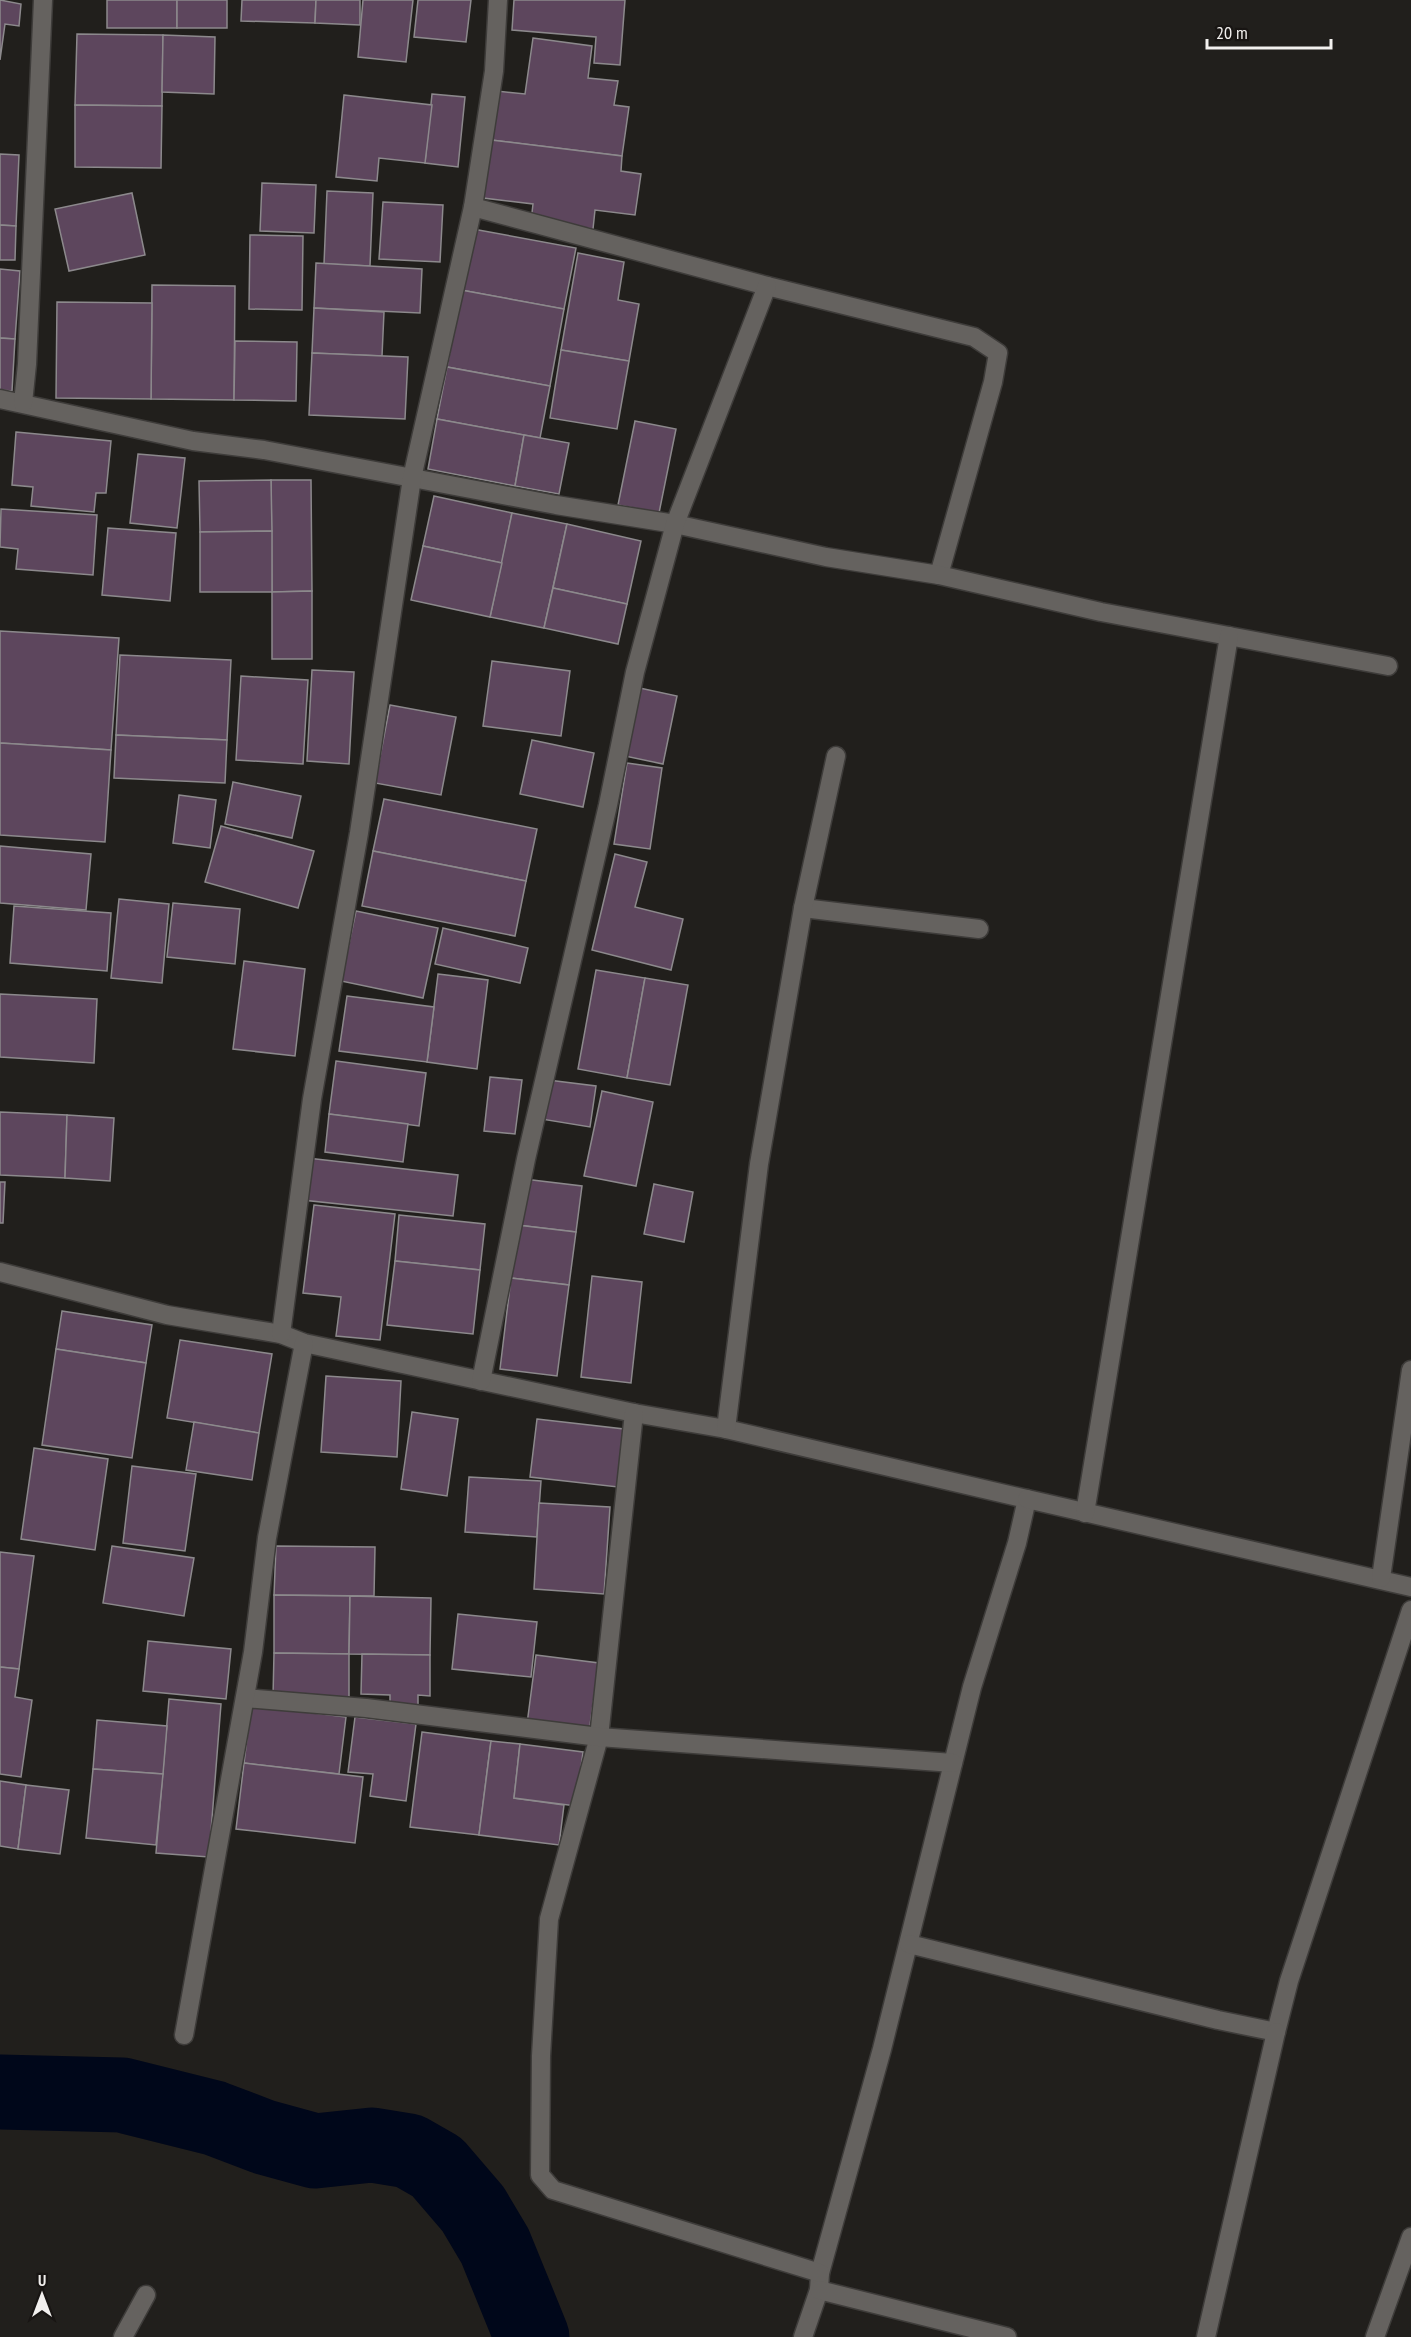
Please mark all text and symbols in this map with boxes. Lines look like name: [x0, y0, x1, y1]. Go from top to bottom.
scale bar: [1207, 12, 1332, 50]
text: 20 m: [1216, 21, 1248, 44]
north arrow: [12, 2265, 72, 2325]
text: U: [38, 2270, 46, 2290]

